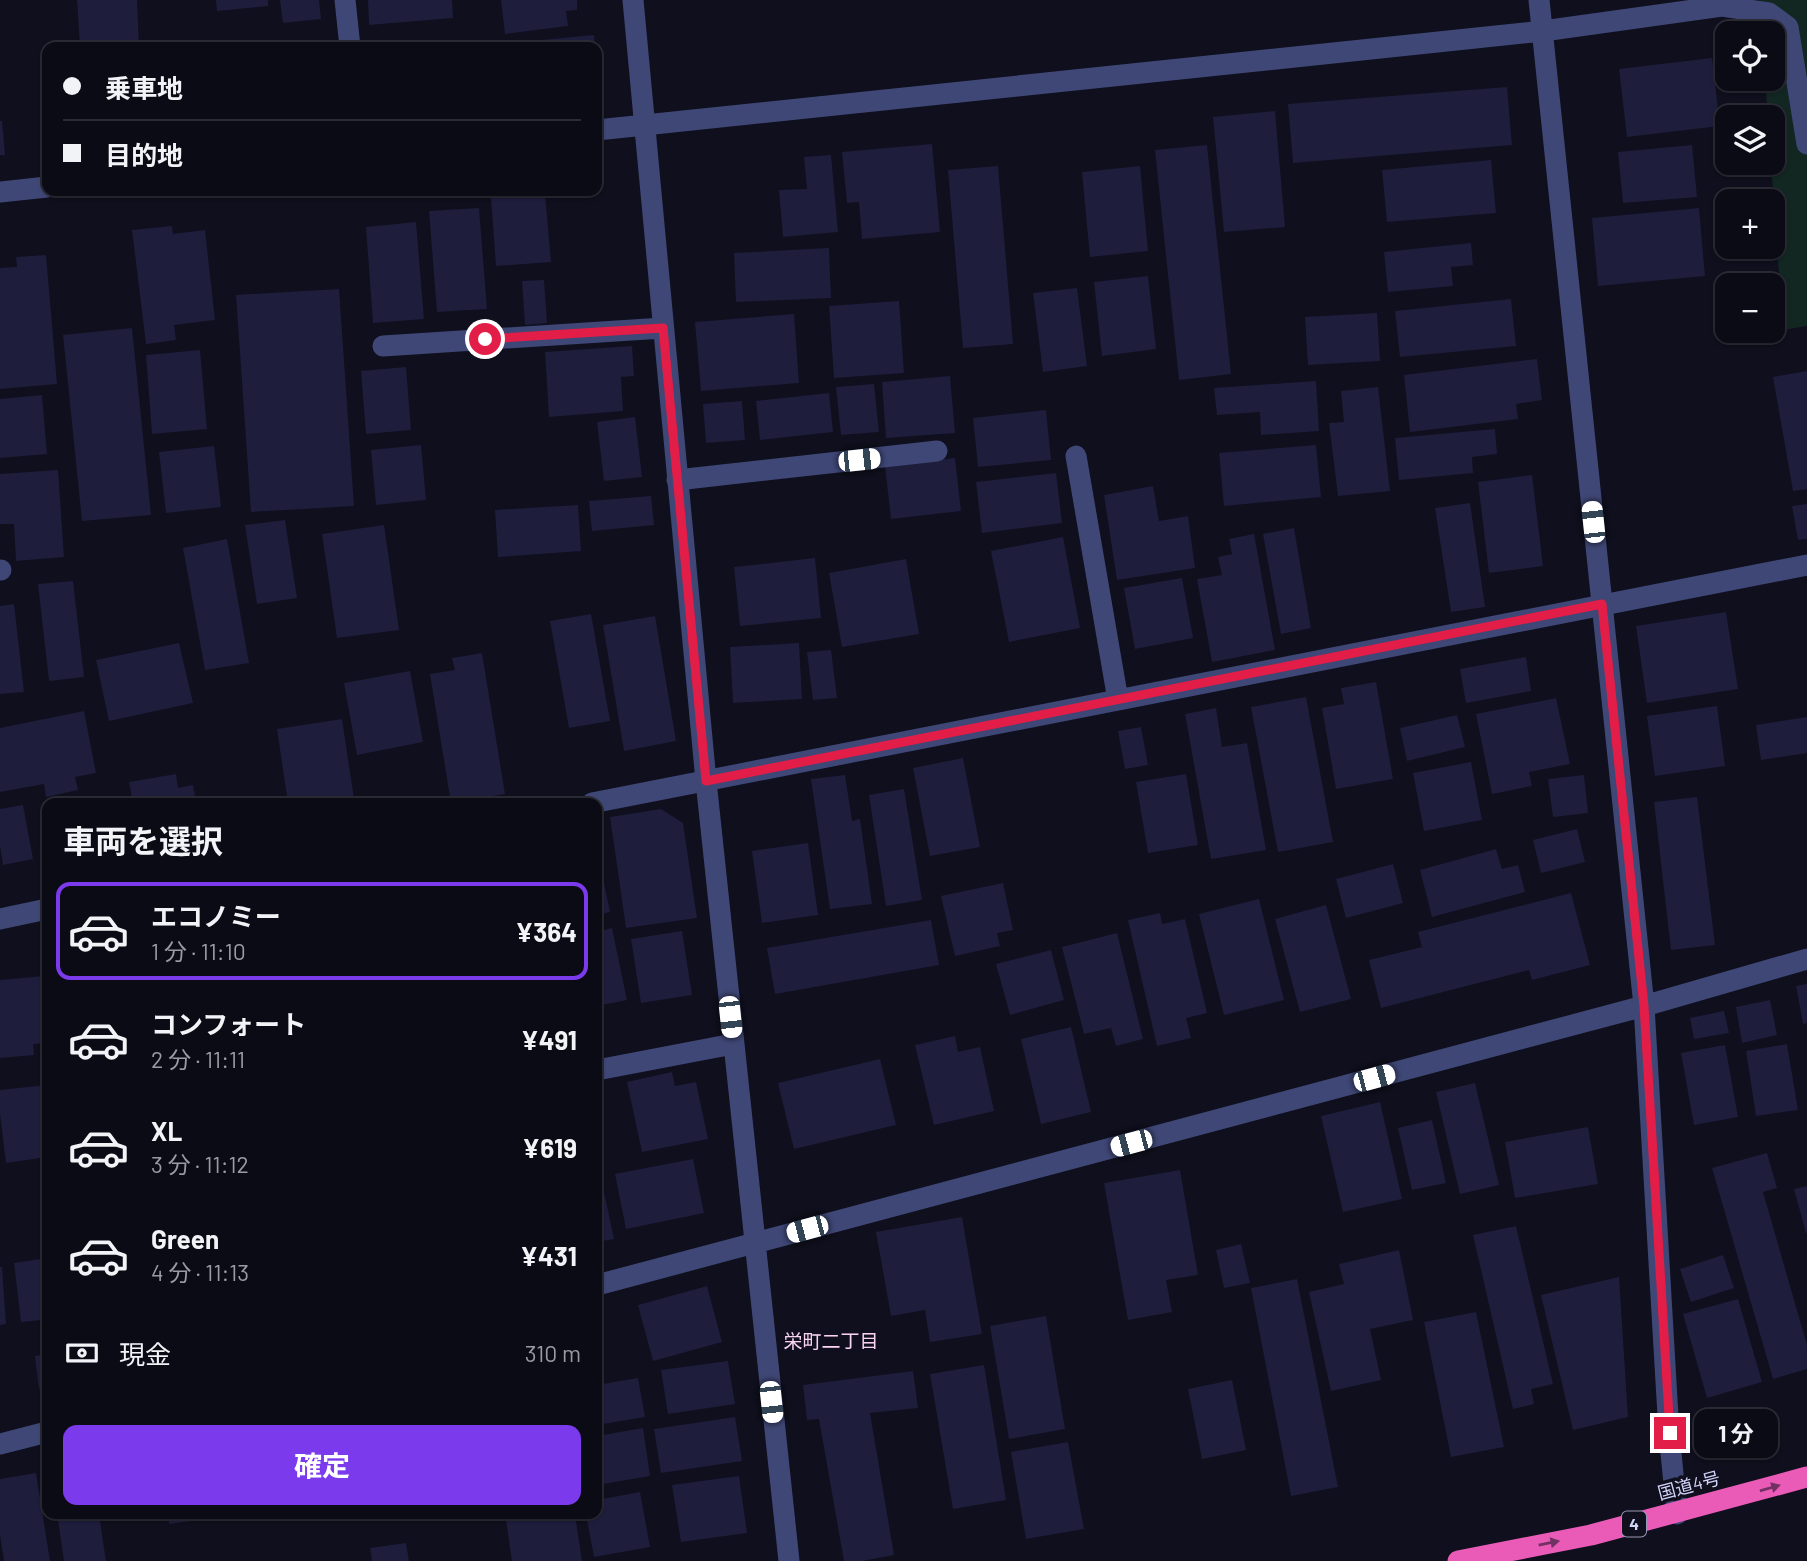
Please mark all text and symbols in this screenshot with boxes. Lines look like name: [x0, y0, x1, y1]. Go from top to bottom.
map controls: [1715, 21, 1785, 343]
button: locate: [1715, 21, 1785, 91]
text: 乗車地: [105, 72, 183, 103]
button: layers: [1715, 105, 1785, 175]
text: 目的地: [105, 139, 183, 170]
button: +: [1715, 189, 1785, 259]
button: −: [1715, 273, 1785, 343]
route start: [469, 323, 501, 355]
car: [838, 447, 881, 473]
car: [1581, 500, 1606, 544]
text: 車両を選択: [63, 821, 223, 859]
icon: car: [67, 900, 130, 963]
text: エコノミー: [151, 900, 281, 931]
text: ¥364: [515, 916, 577, 947]
text: 1 分 · 11:10: [151, 937, 246, 965]
car: [718, 995, 743, 1039]
icon: car: [67, 1008, 130, 1071]
text: コンフォート: [151, 1008, 306, 1039]
text: ¥491: [521, 1024, 577, 1055]
text: 2 分 · 11:11: [151, 1045, 245, 1073]
car: [1351, 1062, 1398, 1094]
text: XL: [151, 1115, 182, 1146]
icon: car: [67, 1116, 130, 1179]
car: [1108, 1127, 1155, 1159]
text: ¥619: [522, 1132, 577, 1163]
text: 3 分 · 11:12: [151, 1150, 249, 1178]
car: [784, 1213, 831, 1245]
text: Green: [151, 1223, 219, 1254]
icon: car: [67, 1224, 130, 1287]
text: ¥431: [520, 1240, 577, 1271]
text: 4 分 · 11:13: [151, 1258, 249, 1286]
district label: 栄町二丁目: [783, 1329, 879, 1352]
icon: cash: [63, 1334, 101, 1372]
text: 現金: [119, 1338, 171, 1369]
text: 310 m: [525, 1339, 581, 1367]
car: [759, 1380, 784, 1424]
callout: 1 分: [1694, 1408, 1778, 1458]
route end: [1654, 1417, 1686, 1449]
text: 1 分: [1718, 1419, 1754, 1447]
button: 確定: [63, 1425, 581, 1505]
street label: 国道4号: [1655, 1466, 1722, 1504]
one-way arrow: [1760, 1482, 1781, 1492]
road number: 4: [1622, 1512, 1646, 1536]
one-way arrow: [1538, 1538, 1560, 1549]

